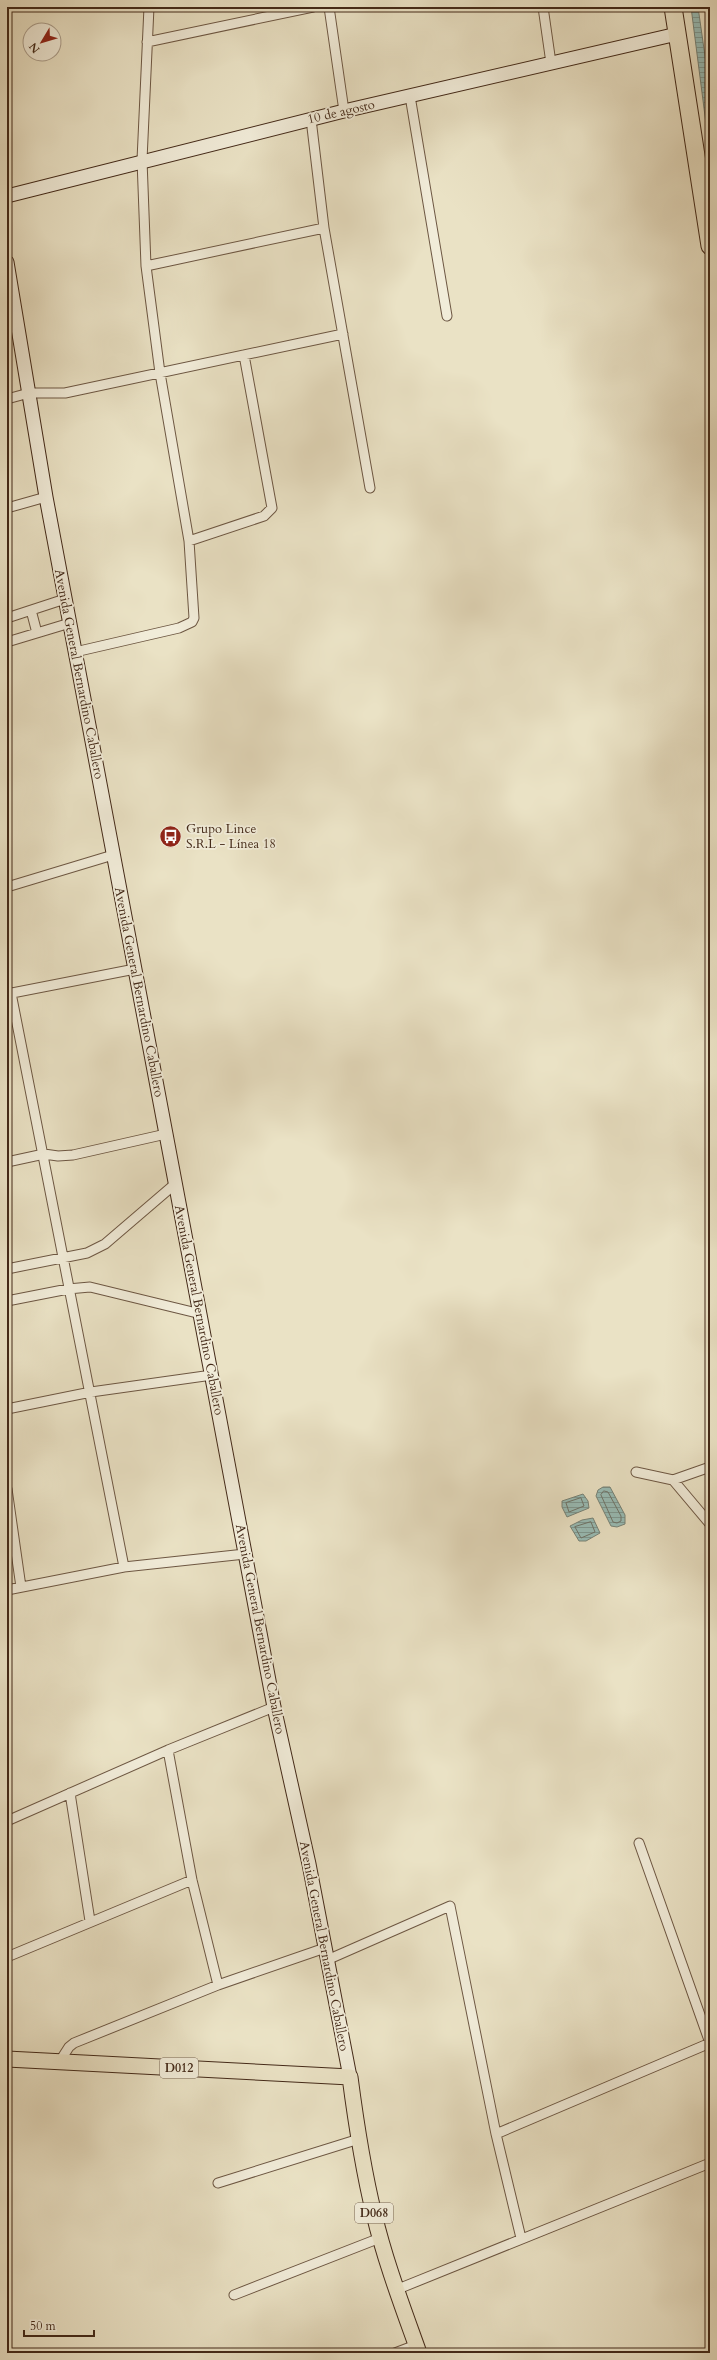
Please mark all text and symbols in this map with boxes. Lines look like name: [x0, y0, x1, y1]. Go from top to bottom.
north arrow: [22, 22, 62, 62]
text: N: [25, 39, 43, 56]
street label: 10 de agosto: [306, 96, 376, 128]
street label: Avenida General Bernardino Caballero: [50, 567, 108, 781]
place label: Grupo Lince S.R.L - Línea 18: [186, 820, 276, 853]
bus stop icon: Grupo Lince S.R.L - Línea 18: [158, 823, 184, 849]
street label: Avenida General Bernardino Caballero: [110, 885, 168, 1099]
street label: Avenida General Bernardino Caballero: [170, 1203, 228, 1417]
street label: Avenida General Bernardino Caballero: [231, 1522, 289, 1736]
street label: Avenida General Bernardino Caballero: [295, 1839, 353, 2053]
road number: D012: [160, 2058, 198, 2078]
road number: D068: [355, 2203, 393, 2223]
scale bar: [24, 2312, 94, 2338]
text: 50 m: [30, 2318, 57, 2334]

